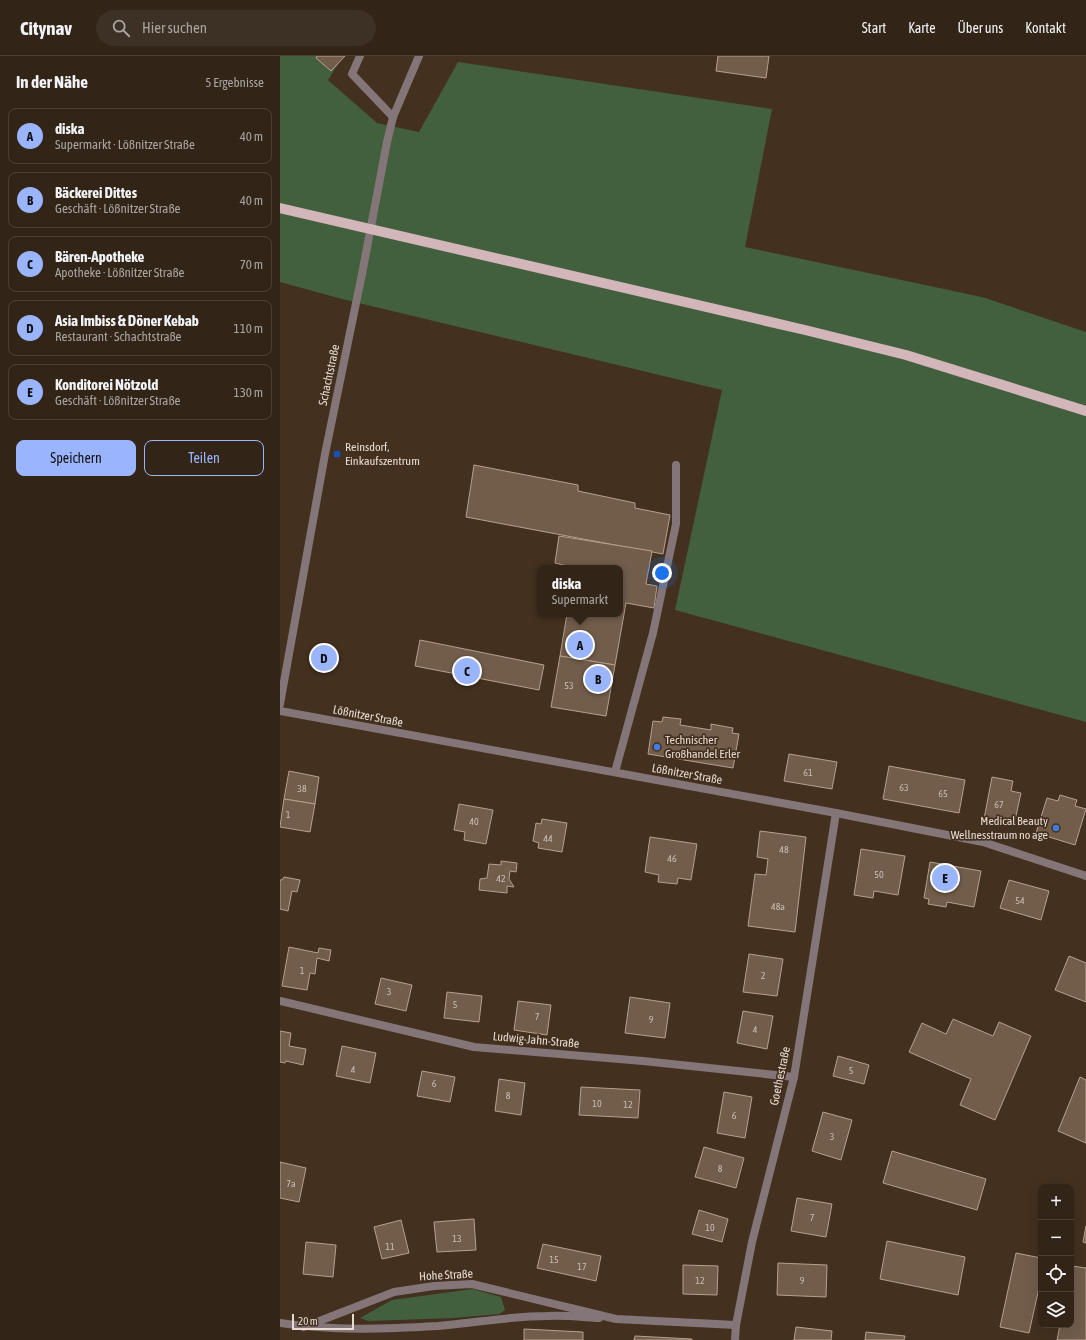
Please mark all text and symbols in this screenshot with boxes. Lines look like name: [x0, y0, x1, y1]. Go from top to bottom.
search box: [96, 10, 376, 46]
text: Citynav: [20, 17, 72, 39]
icon: search: [110, 17, 132, 39]
text: Hier suchen: [142, 19, 207, 36]
text: Start: [862, 20, 886, 36]
text: Karte: [908, 20, 936, 36]
text: Über uns: [958, 20, 1003, 36]
text: Kontakt: [1025, 20, 1066, 36]
text: In der Nähe: [16, 72, 88, 92]
text: 5 Ergebnisse: [205, 75, 264, 90]
text: diska: [55, 120, 84, 137]
text: A: [27, 129, 33, 144]
text: 40 m: [240, 129, 263, 144]
text: Supermarkt · Lößnitzer Straße: [55, 137, 195, 152]
text: Bäckerei Dittes: [55, 184, 137, 201]
text: B: [27, 193, 33, 208]
text: 40 m: [240, 193, 263, 208]
text: Geschäft · Lößnitzer Straße: [55, 201, 180, 216]
text: Bären-Apotheke: [55, 248, 144, 265]
text: C: [27, 257, 33, 272]
text: 70 m: [240, 257, 263, 272]
text: Apotheke · Lößnitzer Straße: [55, 265, 185, 280]
text: Asia Imbiss & Döner Kebab: [55, 312, 199, 329]
text: D: [26, 321, 34, 336]
text: 110 m: [234, 321, 263, 336]
text: Restaurant · Schachtstraße: [55, 329, 182, 344]
street label: Schachtstraße: [316, 343, 342, 407]
text: Konditorei Nötzold: [55, 376, 158, 393]
text: E: [27, 385, 33, 400]
text: 130 m: [234, 385, 263, 400]
text: Geschäft · Lößnitzer Straße: [55, 393, 180, 408]
button: Speichern: [16, 440, 136, 476]
button: Teilen: [144, 440, 264, 476]
place label: Reinsdorf, Einkaufszentrum: [345, 440, 420, 468]
marker: Reinsdorf, Einkaufszentrum: [332, 449, 342, 459]
your location: [652, 563, 672, 583]
popup: [537, 565, 623, 617]
text: diska: [552, 575, 581, 592]
text: Supermarkt: [552, 592, 608, 607]
pin: A: [567, 630, 593, 660]
pin: D: [311, 643, 337, 673]
pin: C: [454, 656, 480, 686]
pin: B: [585, 664, 611, 694]
house number: 53: [564, 680, 574, 691]
street label: Lößnitzer Straße: [332, 702, 404, 730]
place label: Technischer Großhandel Erler: [665, 733, 741, 761]
marker: Technischer Großhandel Erler: [652, 742, 662, 752]
street label: Lößnitzer Straße: [651, 761, 723, 787]
house number: 61: [803, 767, 813, 778]
house number: 63: [899, 782, 909, 793]
house number: 38: [297, 783, 307, 794]
house number: 65: [938, 788, 948, 799]
house number: 67: [994, 799, 1004, 810]
house number: 1: [286, 809, 291, 820]
place label: Medical Beauty Wellnesstraum no age: [951, 814, 1048, 842]
house number: 40: [469, 816, 479, 827]
marker: Medical Beauty Wellnesstraum no age: [1051, 823, 1061, 833]
house number: 44: [543, 833, 553, 844]
house number: 48: [779, 844, 789, 855]
house number: 46: [667, 853, 677, 864]
pin: E: [932, 863, 958, 893]
house number: 50: [874, 869, 884, 880]
house number: 42: [496, 873, 506, 884]
house number: 54: [1015, 895, 1025, 906]
house number: 48a: [771, 901, 785, 912]
house number: 1: [300, 965, 305, 976]
house number: 2: [761, 970, 766, 981]
house number: 3: [387, 986, 392, 997]
house number: 5: [453, 999, 458, 1010]
house number: 7: [535, 1011, 540, 1022]
house number: 9: [649, 1014, 654, 1025]
house number: 4: [753, 1024, 758, 1035]
street label: Ludwig-Jahn-Straße: [492, 1029, 580, 1051]
street label: Goethestraße: [767, 1045, 793, 1107]
house number: 4: [351, 1064, 356, 1075]
house number: 5: [849, 1065, 854, 1076]
house number: 6: [432, 1078, 437, 1089]
house number: 8: [506, 1090, 511, 1101]
house number: 10: [592, 1098, 602, 1109]
house number: 12: [623, 1099, 633, 1110]
house number: 6: [732, 1110, 737, 1121]
house number: 3: [830, 1131, 835, 1142]
house number: 8: [718, 1163, 723, 1174]
house number: 7a: [286, 1178, 296, 1189]
map controls: [1038, 1184, 1074, 1328]
button: +: [1038, 1184, 1074, 1220]
house number: 7: [810, 1212, 815, 1223]
button: −: [1038, 1220, 1074, 1256]
house number: 10: [705, 1222, 715, 1233]
house number: 13: [452, 1233, 462, 1244]
house number: 11: [385, 1241, 395, 1252]
house number: 15: [549, 1254, 559, 1265]
button: locate: [1038, 1256, 1074, 1292]
house number: 17: [577, 1261, 587, 1272]
street label: Hohe Straße: [419, 1267, 473, 1283]
house number: 12: [695, 1275, 705, 1286]
house number: 9: [800, 1275, 805, 1286]
button: layers: [1038, 1292, 1074, 1328]
scale bar: [292, 1312, 354, 1331]
text: 20 m: [298, 1315, 318, 1327]

